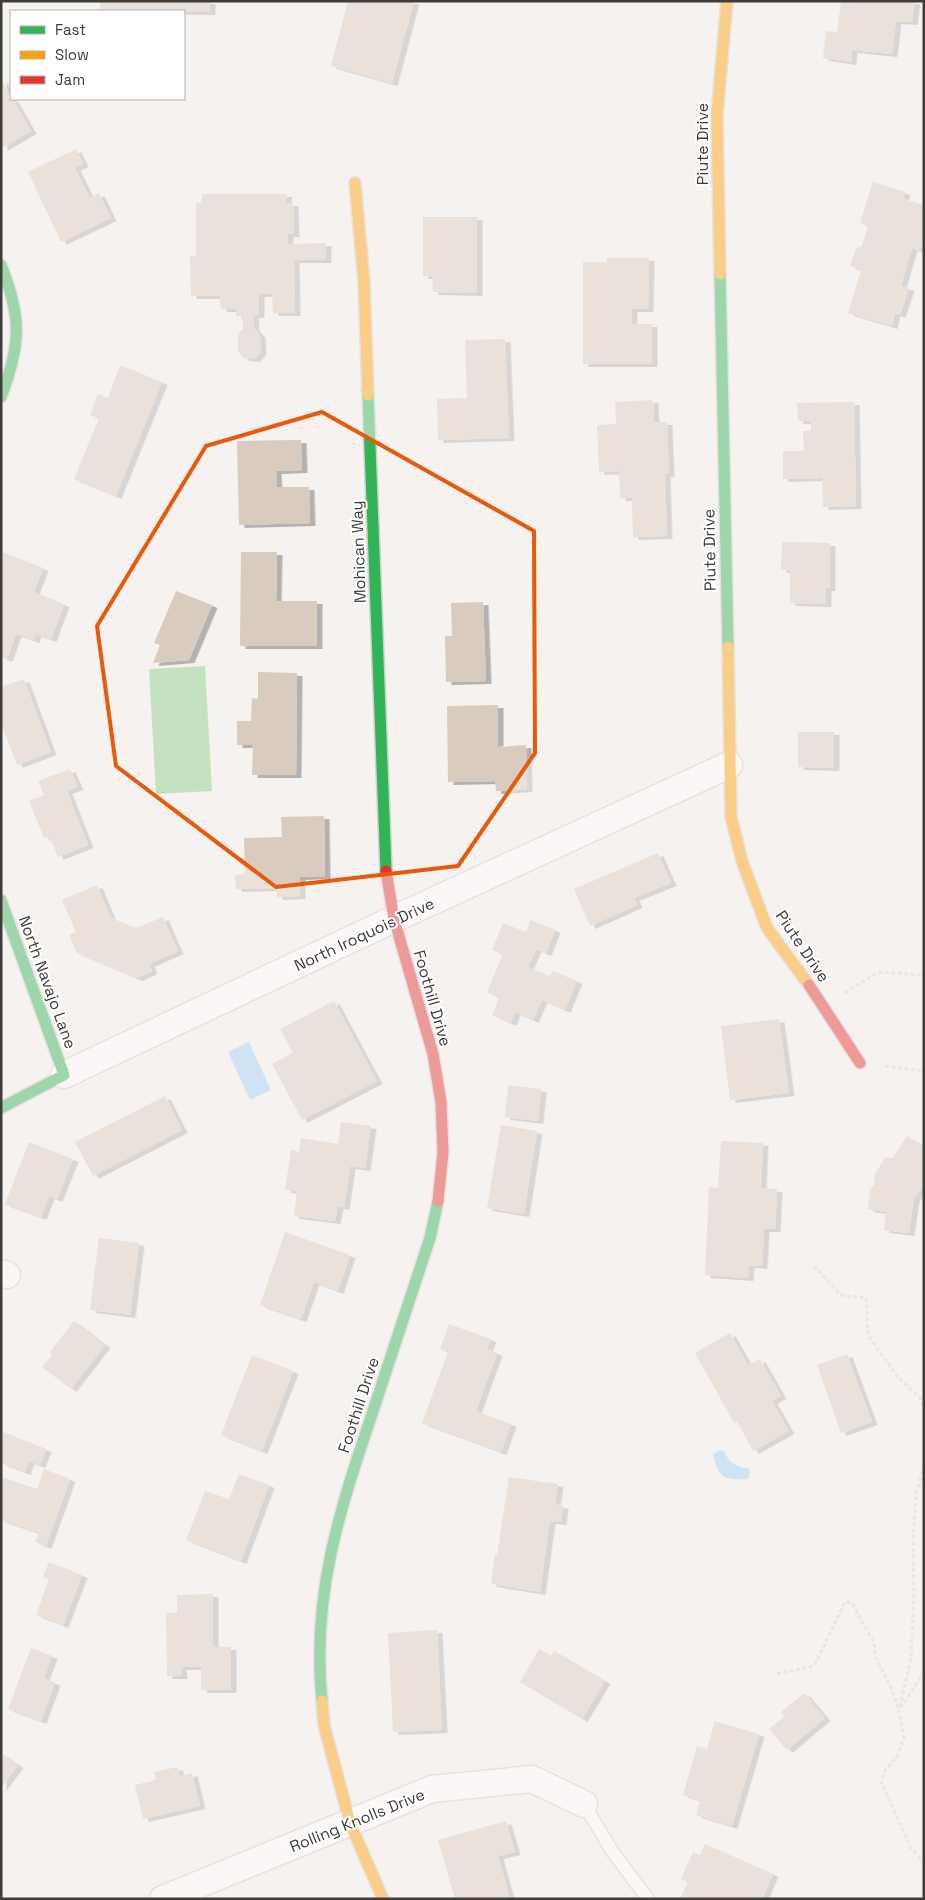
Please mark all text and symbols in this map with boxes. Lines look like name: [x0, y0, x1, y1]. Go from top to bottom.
legend: [10, 10, 185, 100]
text: Fast: [55, 20, 86, 39]
text: Slow: [55, 45, 89, 64]
text: Jam: [55, 70, 85, 89]
street label: Piute Drive: [692, 103, 713, 185]
street label: Mohican Way: [346, 500, 371, 604]
street label: Piute Drive: [698, 509, 721, 591]
street label: North Iroquois Drive: [291, 893, 438, 976]
street label: Piute Drive: [771, 906, 834, 986]
street label: North Navajo Lane: [14, 913, 81, 1052]
street label: Foothill Drive: [409, 947, 456, 1049]
street label: Foothill Drive: [333, 1355, 384, 1456]
street label: Rolling Knolls Drive: [286, 1784, 428, 1857]

